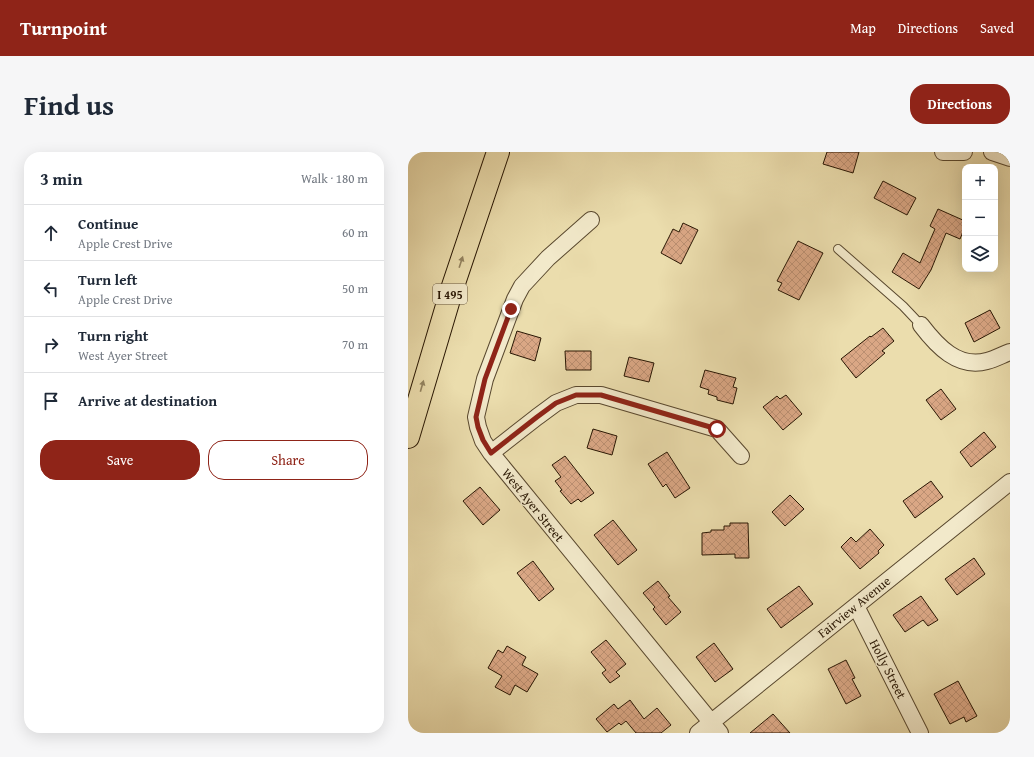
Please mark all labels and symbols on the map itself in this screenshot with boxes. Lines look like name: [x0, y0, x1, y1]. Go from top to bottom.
one-way arrow: [458, 256, 464, 268]
road number: I 495: [433, 284, 467, 304]
route end: [502, 300, 520, 318]
one-way arrow: [419, 380, 425, 392]
route start: [708, 420, 726, 438]
street label: West Ayer Street: [497, 464, 569, 546]
street label: Fairview Avenue: [813, 572, 895, 642]
street label: Holly Street: [865, 636, 911, 703]

